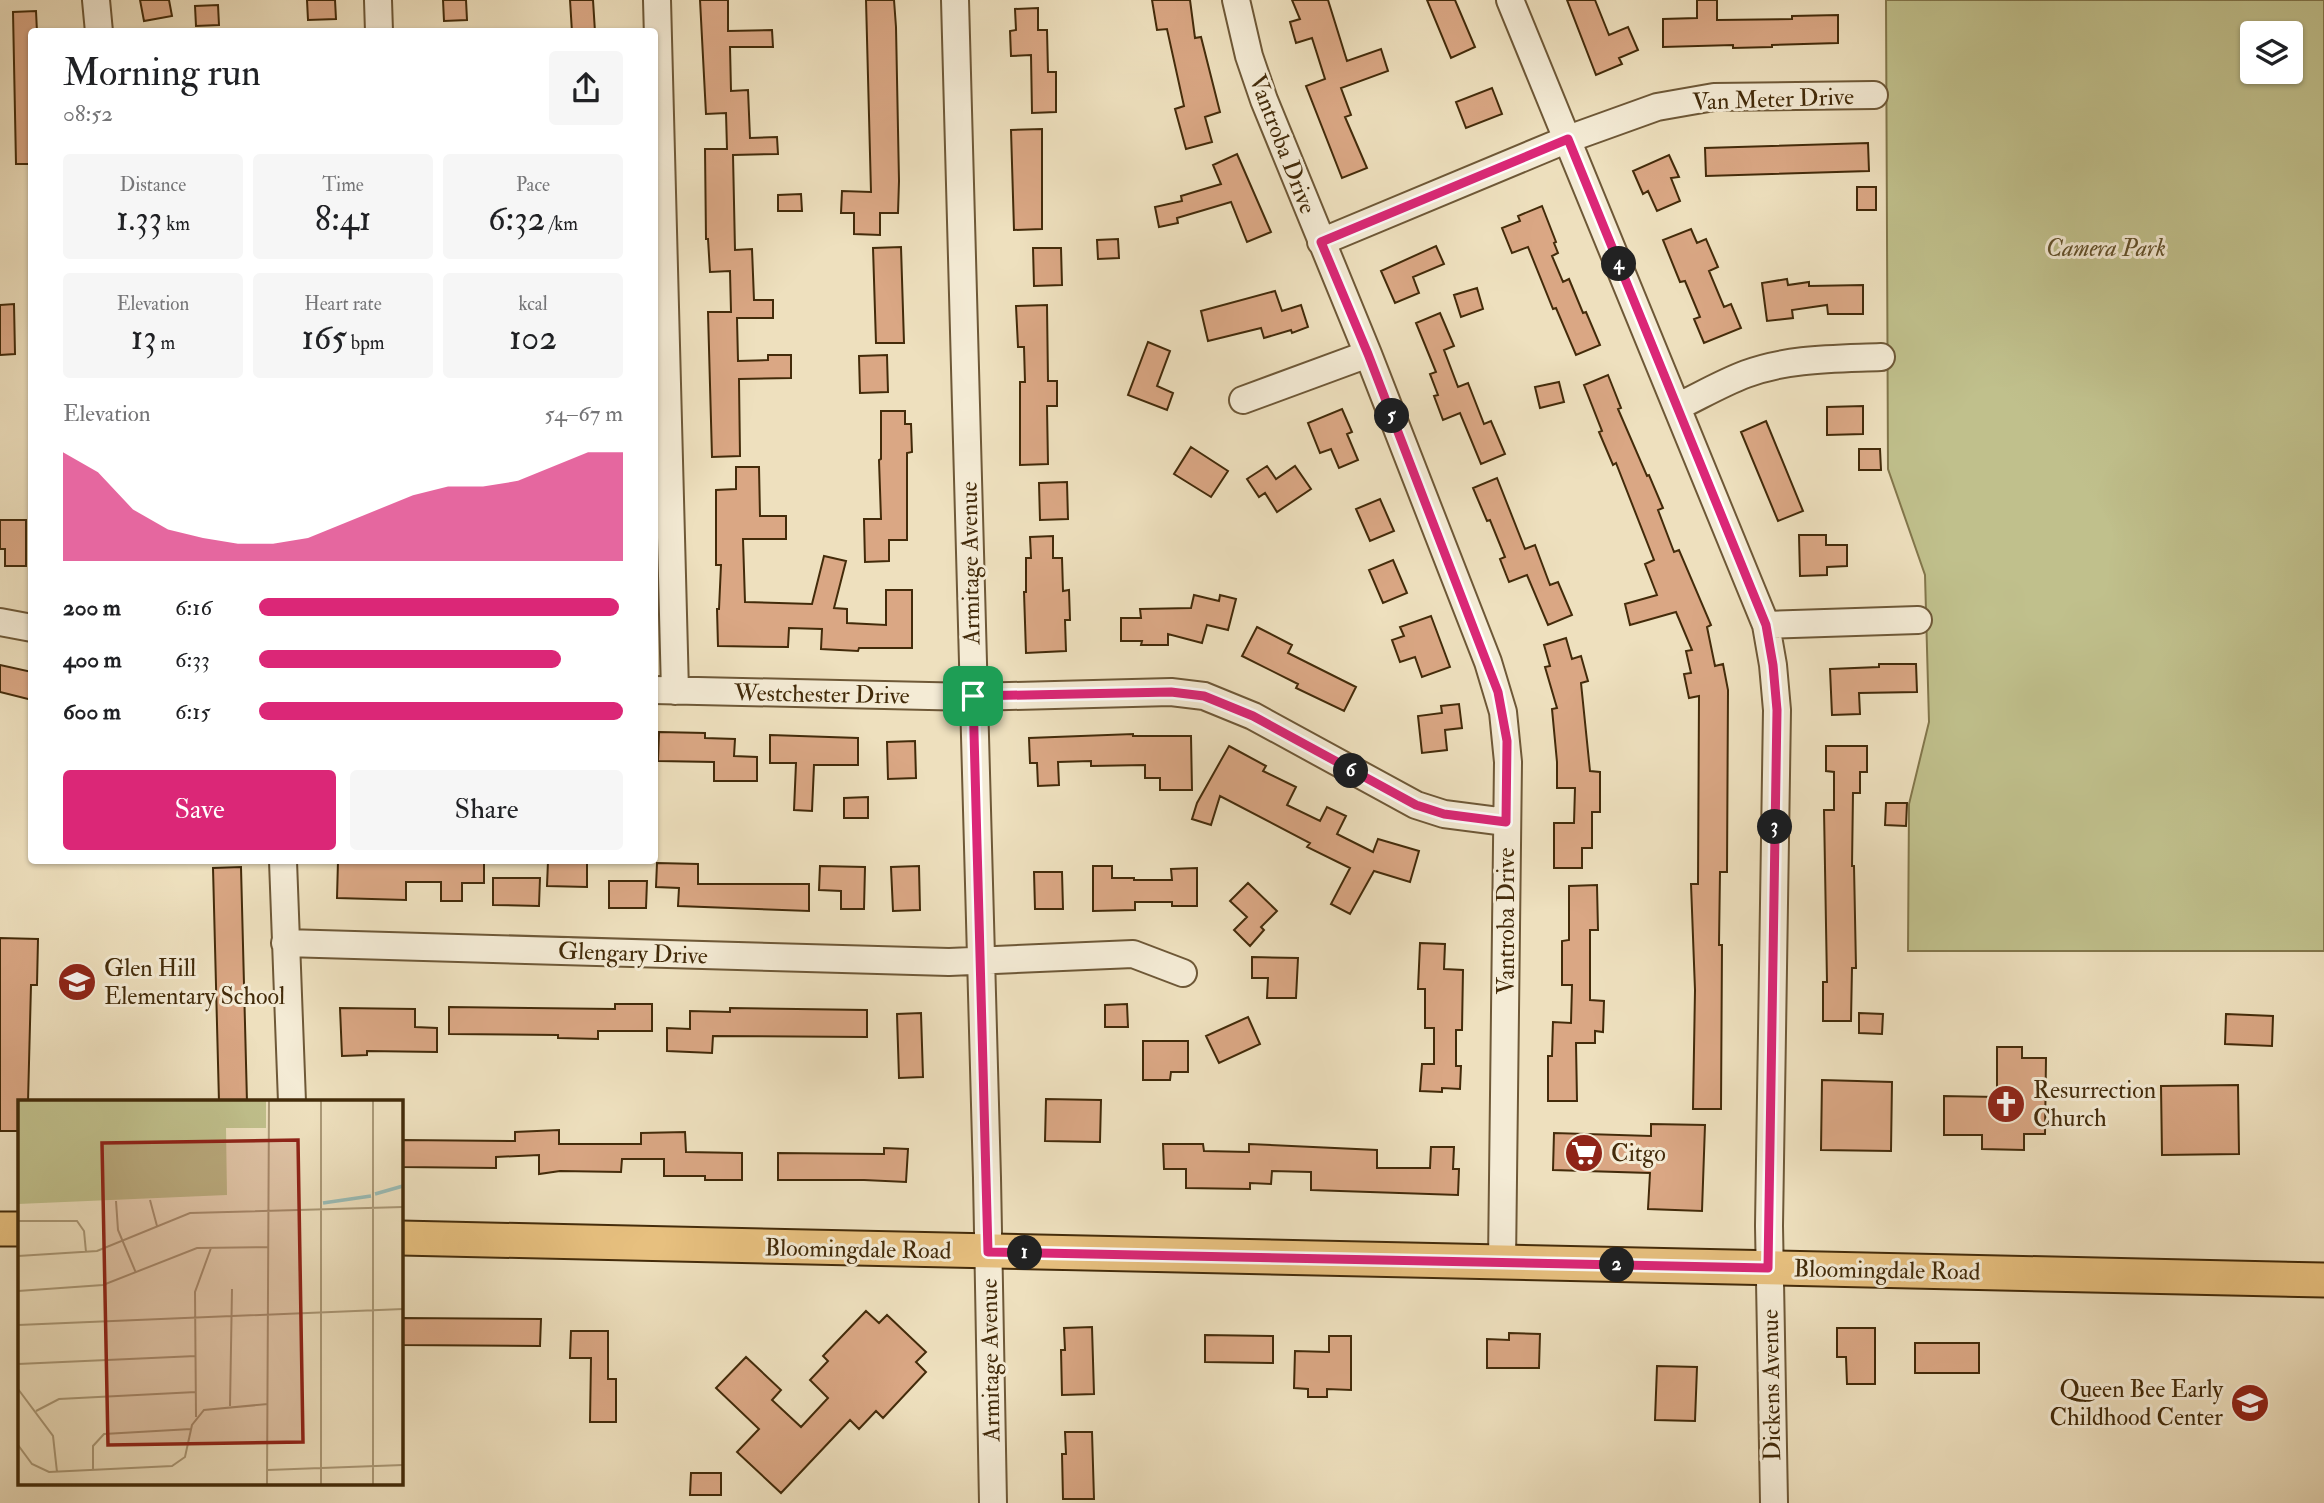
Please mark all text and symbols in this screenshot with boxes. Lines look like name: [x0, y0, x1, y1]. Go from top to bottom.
map controls: [2240, 21, 2303, 84]
button: layers: [2240, 21, 2303, 84]
text: Morning run: [63, 49, 261, 97]
button: share: [549, 51, 623, 125]
street label: Vantroba Drive: [1242, 70, 1323, 218]
street label: Van Meter Drive: [1692, 81, 1854, 118]
text: 08:52: [63, 99, 113, 128]
text: Distance: [120, 173, 186, 197]
text: Time: [322, 173, 364, 197]
text: Pace: [516, 173, 550, 197]
text: 1.33: [116, 197, 162, 241]
text: 8:41: [315, 197, 371, 241]
text: 6:32: [488, 197, 545, 241]
text: km: [162, 212, 190, 236]
text: /km: [545, 212, 578, 236]
park label: Camera Park: [2046, 233, 2166, 264]
pin: 4: [1602, 246, 1636, 282]
text: 4: [1613, 251, 1624, 275]
text: Elevation: [117, 292, 189, 316]
text: Heart rate: [304, 292, 382, 316]
text: kcal: [518, 292, 548, 316]
text: 13: [131, 316, 157, 360]
text: 165: [301, 316, 347, 360]
text: 102: [509, 316, 557, 360]
text: m: [157, 331, 175, 355]
text: bpm: [347, 331, 385, 355]
pin: 5: [1374, 398, 1410, 434]
text: Elevation: [63, 399, 151, 428]
text: 54–67 m: [545, 399, 623, 428]
text: 5: [1387, 403, 1396, 427]
street label: Armitage Avenue: [954, 481, 987, 646]
text: 200 m: [63, 593, 121, 622]
text: 6:16: [175, 593, 212, 622]
text: 400 m: [63, 645, 122, 674]
text: 6:33: [175, 645, 210, 674]
pin: [943, 666, 1003, 726]
street label: Westchester Drive: [733, 677, 910, 712]
icon: arrive: [954, 677, 992, 715]
text: 600 m: [63, 697, 121, 726]
text: 6:15: [175, 697, 211, 726]
pin: 6: [1334, 754, 1368, 788]
text: 6: [1346, 758, 1355, 782]
button: Save: [63, 770, 336, 850]
button: Share: [350, 770, 623, 850]
pin: 3: [1758, 810, 1792, 844]
text: 3: [1771, 814, 1778, 838]
street label: Vantroba Drive: [1491, 848, 1522, 994]
street label: Glengary Drive: [558, 935, 708, 972]
place label: Glen Hill Elementary School: [104, 953, 285, 1012]
school or university icon: Glen Hill Elementary School: [56, 961, 98, 1003]
place label: Resurrection Church: [2033, 1075, 2156, 1134]
church icon: Resurrection Church: [1985, 1083, 2027, 1125]
inset map: [18, 1100, 402, 1486]
supermarket icon: Citgo: [1563, 1132, 1605, 1174]
place label: Citgo: [1611, 1138, 1666, 1169]
street label: Bloomingdale Road: [764, 1232, 952, 1267]
pin: 1: [1007, 1236, 1042, 1270]
text: 1: [1021, 1240, 1028, 1264]
pin: 2: [1600, 1248, 1634, 1282]
text: 2: [1612, 1252, 1621, 1276]
street label: Bloomingdale Road: [1793, 1253, 1981, 1288]
street label: Armitage Avenue: [974, 1278, 1007, 1443]
street label: Dickens Avenue: [1755, 1309, 1788, 1461]
place label: Queen Bee Early Childhood Center: [2049, 1374, 2223, 1433]
school or university icon: Queen Bee Early Childhood Center: [2229, 1382, 2271, 1424]

